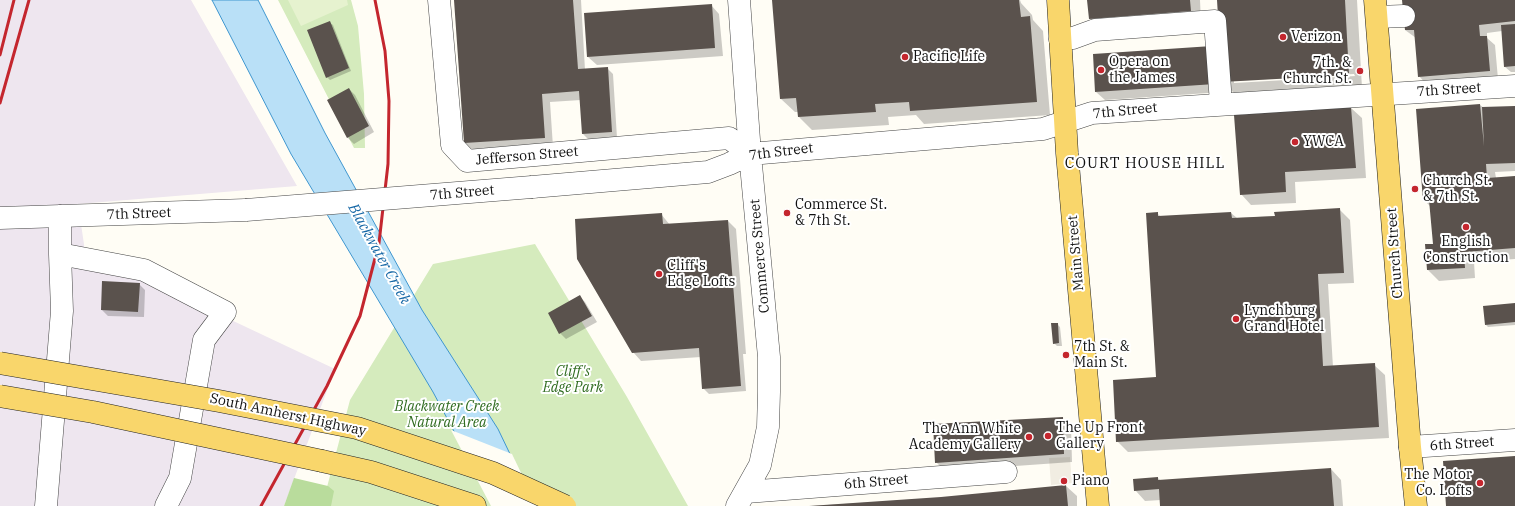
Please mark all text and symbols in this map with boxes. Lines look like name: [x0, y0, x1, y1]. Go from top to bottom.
place label: Verizon: [1291, 29, 1341, 45]
marker: Verizon: [1278, 32, 1288, 42]
place label: Pacific Life: [913, 49, 985, 65]
marker: Pacific Life: [900, 52, 910, 62]
place label: Opera on the James: [1109, 54, 1175, 86]
place label: 7th. & Church St.: [1283, 55, 1352, 88]
marker: Opera on the James: [1096, 65, 1106, 75]
marker: 7th. & Church St.: [1355, 66, 1365, 76]
street label: 7th Street: [1416, 79, 1482, 101]
street label: 7th Street: [1092, 99, 1158, 123]
place label: YWCA: [1303, 134, 1344, 150]
marker: YWCA: [1290, 137, 1300, 147]
street label: 7th Street: [748, 140, 814, 164]
street label: Jefferson Street: [475, 143, 579, 169]
district label: COURT HOUSE HILL: [1065, 155, 1225, 173]
place label: Church St. & 7th St.: [1423, 173, 1492, 206]
street label: 7th Street: [429, 182, 495, 204]
marker: Church St. & 7th St.: [1410, 184, 1420, 194]
place label: Commerce St. & 7th St.: [795, 197, 887, 230]
street label: Commerce Street: [747, 198, 773, 314]
water label: Blackwater Creek: [344, 201, 414, 307]
street label: 7th Street: [106, 204, 172, 224]
street label: Church Street: [1383, 207, 1407, 299]
marker: Commerce St. & 7th St.: [782, 208, 792, 218]
street label: Main Street: [1064, 215, 1088, 291]
marker: English Construction: [1461, 222, 1471, 232]
place label: English Construction: [1423, 234, 1509, 266]
place label: Cliff's Edge Lofts: [667, 258, 735, 290]
marker: Cliff's Edge Lofts: [654, 269, 664, 279]
place label: Lynchburg Grand Hotel: [1244, 303, 1324, 336]
marker: Lynchburg Grand Hotel: [1231, 314, 1241, 324]
place label: 7th St. & Main St.: [1074, 339, 1130, 372]
marker: 7th St. & Main St.: [1061, 350, 1071, 360]
park label: Cliff's Edge Park: [543, 364, 603, 396]
street label: South Amherst Highway: [208, 390, 368, 440]
park label: Blackwater Creek Natural Area: [395, 399, 499, 432]
place label: The Up Front Gallery: [1056, 420, 1143, 452]
place label: The Ann White Academy Gallery: [909, 421, 1021, 454]
marker: The Up Front Gallery: [1043, 431, 1053, 441]
marker: The Ann White Academy Gallery: [1024, 432, 1034, 442]
street label: 6th Street: [1429, 433, 1495, 455]
place label: The Motor Co. Lofts: [1404, 467, 1472, 500]
street label: 6th Street: [843, 471, 909, 493]
place label: Piano: [1072, 473, 1110, 489]
marker: Piano: [1059, 476, 1069, 486]
marker: The Motor Co. Lofts: [1475, 478, 1485, 488]

